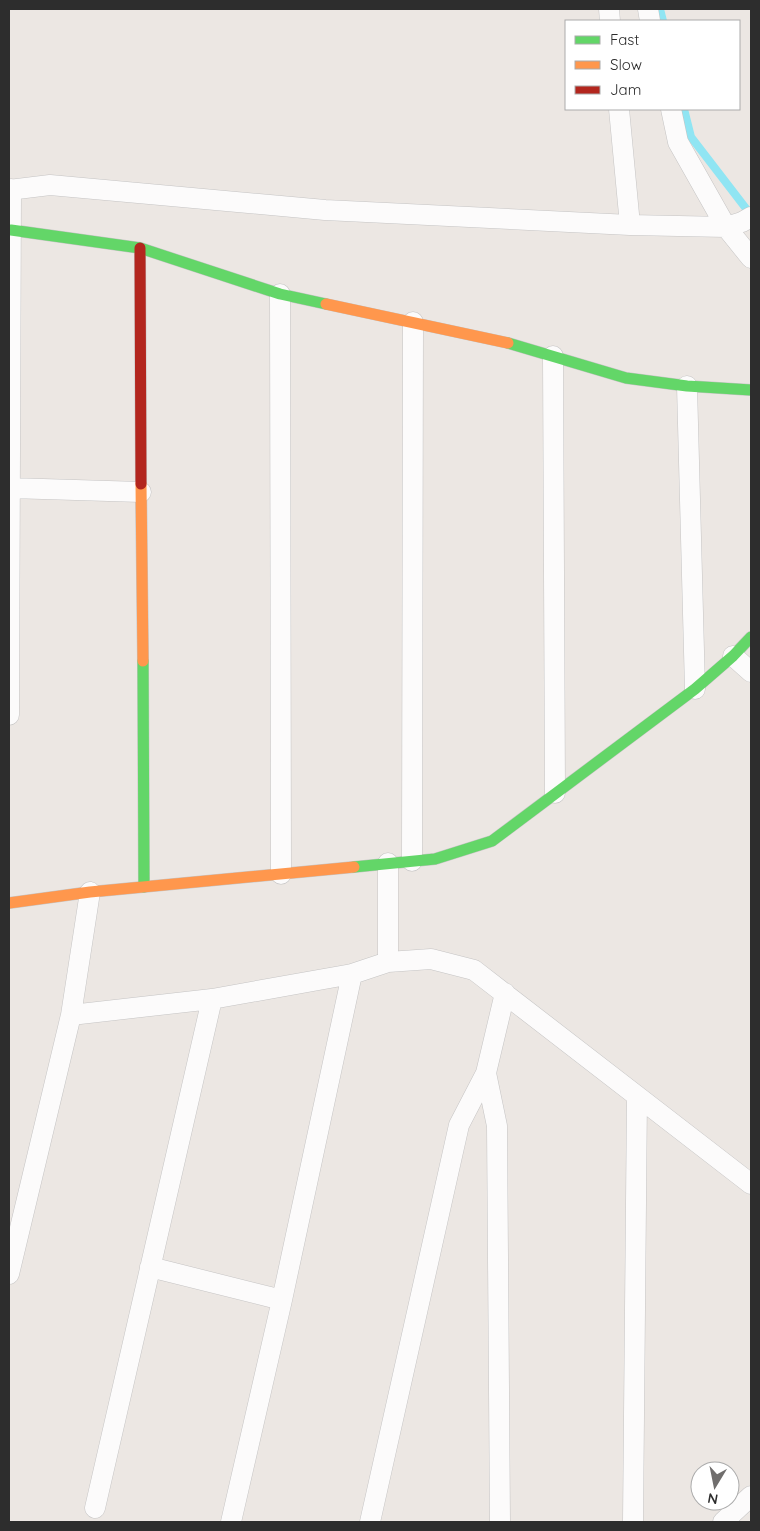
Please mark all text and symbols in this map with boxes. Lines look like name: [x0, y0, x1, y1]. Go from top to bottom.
legend: [565, 20, 740, 110]
text: Fast: [610, 30, 639, 49]
text: Slow: [610, 55, 642, 74]
text: Jam: [610, 80, 641, 99]
north arrow: [690, 1461, 740, 1511]
text: N: [706, 1489, 719, 1509]

